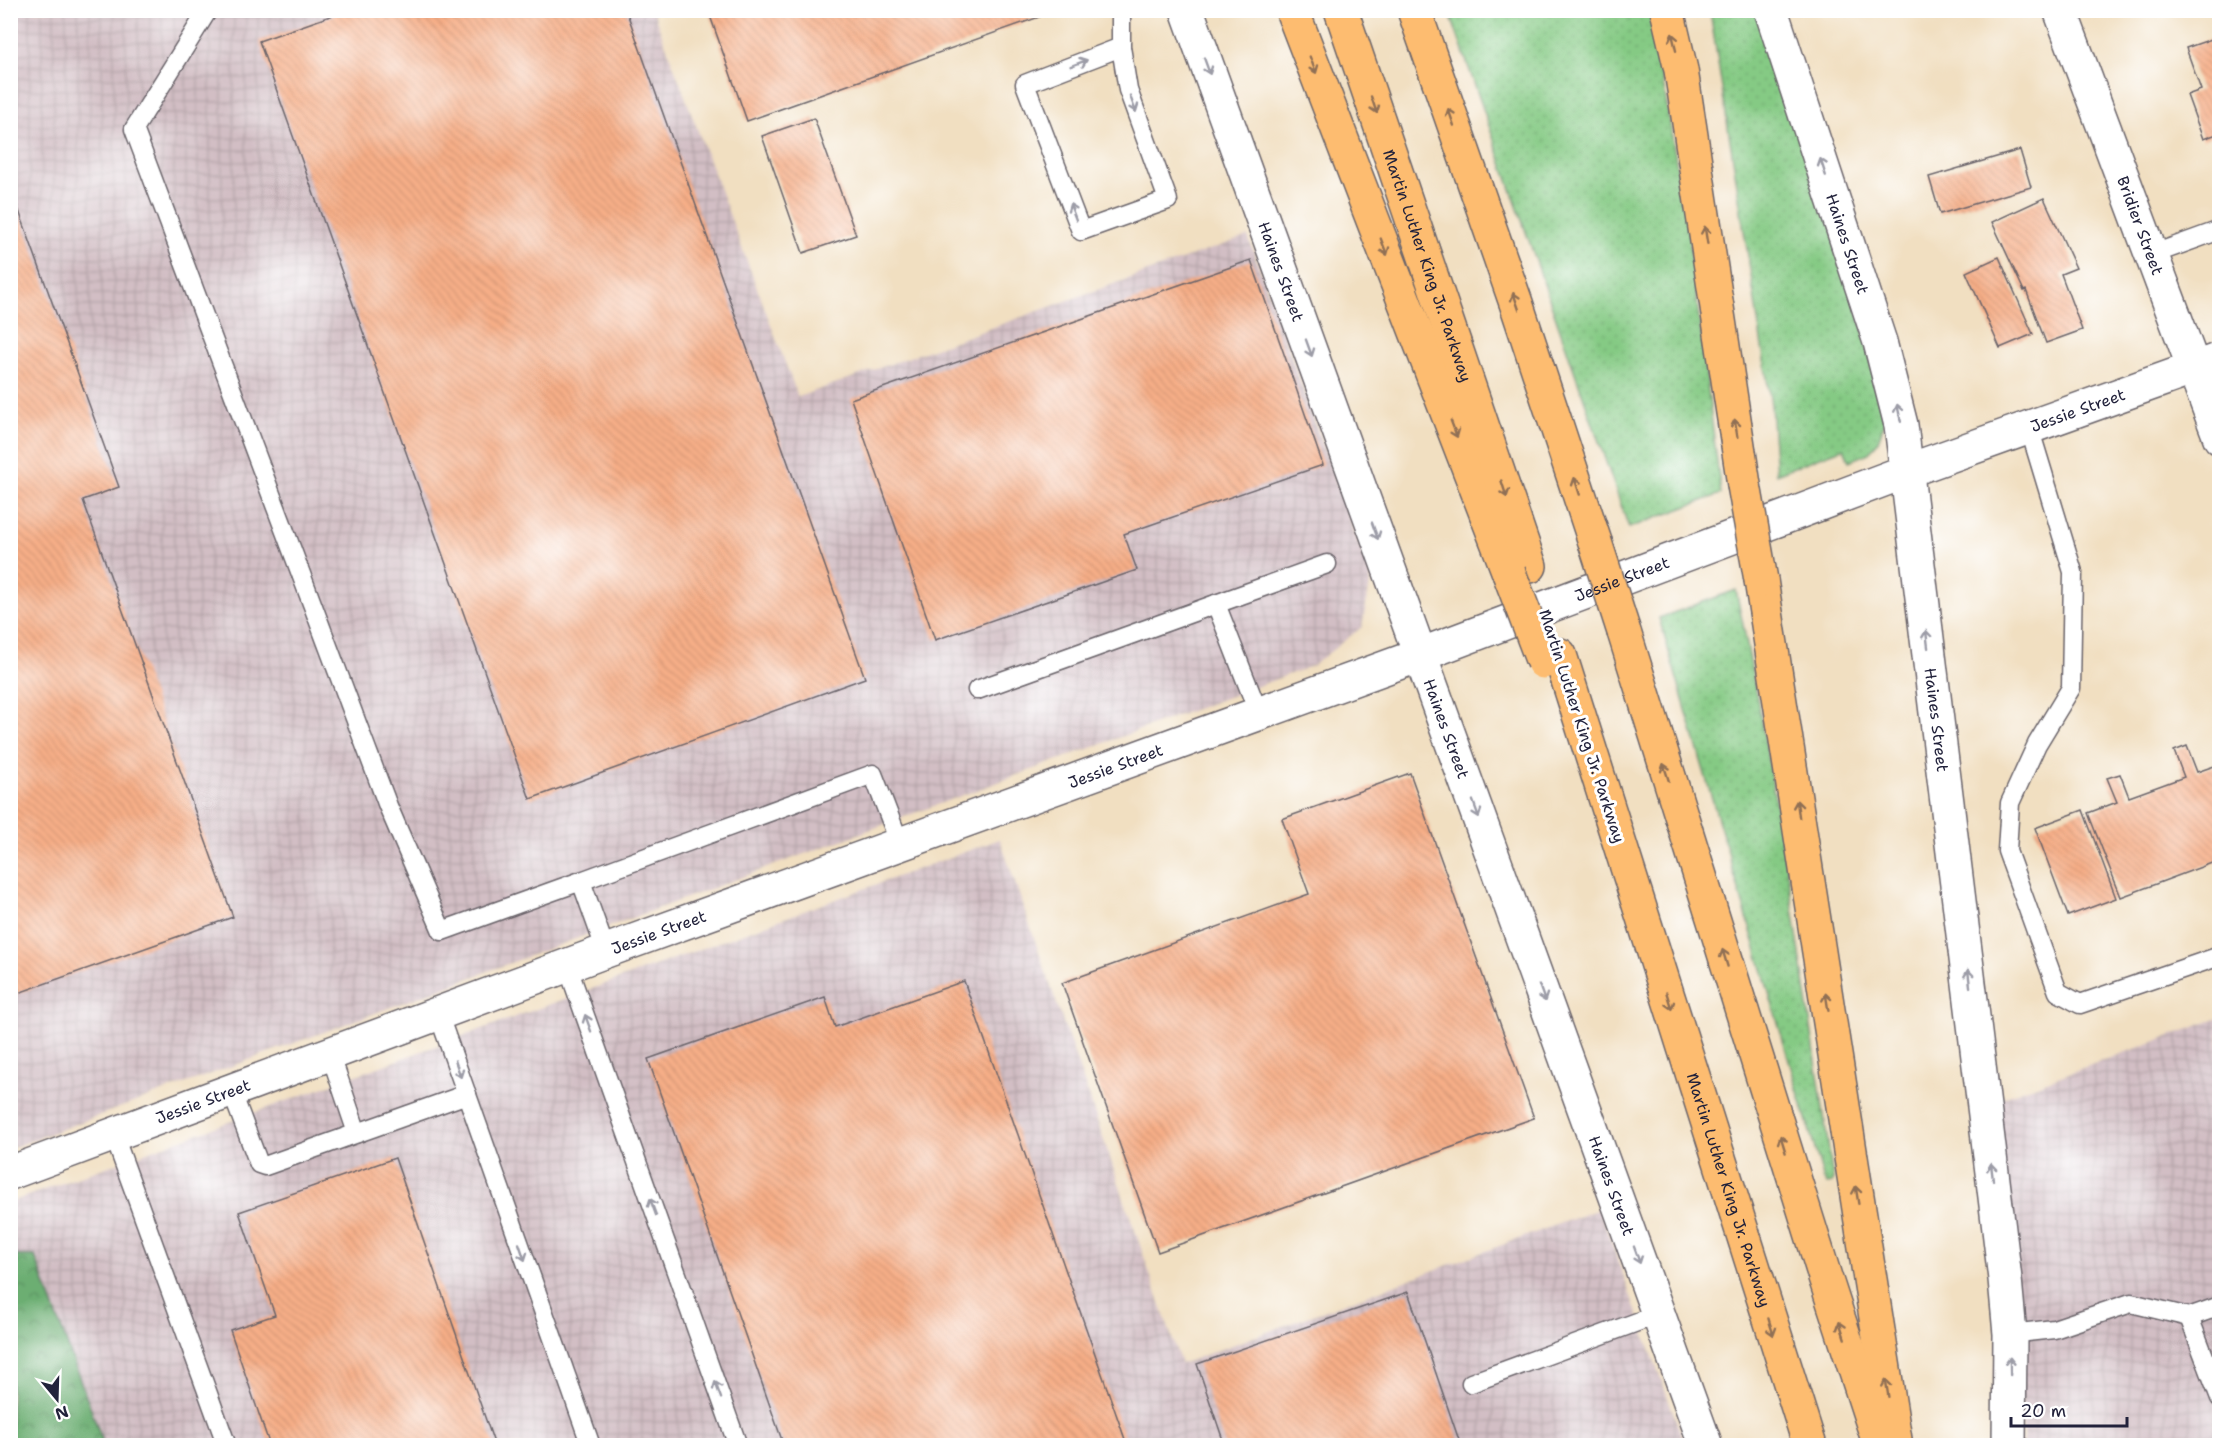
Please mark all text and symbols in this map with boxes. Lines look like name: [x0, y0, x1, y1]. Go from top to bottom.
one-way arrow: [1668, 33, 1680, 52]
one-way arrow: [1309, 55, 1320, 74]
one-way arrow: [1202, 56, 1213, 74]
one-way arrow: [1069, 57, 1088, 68]
one-way arrow: [1129, 94, 1140, 113]
one-way arrow: [1370, 95, 1381, 114]
one-way arrow: [1445, 108, 1456, 127]
street label: Martin Luther King Jr. Parkway: [1379, 146, 1477, 385]
one-way arrow: [1816, 158, 1827, 177]
street label: Bridier Street: [2113, 173, 2169, 278]
street label: Haines Street: [1821, 191, 1874, 297]
one-way arrow: [1067, 203, 1078, 222]
street label: Haines Street: [1254, 219, 1309, 324]
one-way arrow: [1700, 225, 1711, 245]
one-way arrow: [1379, 237, 1390, 256]
one-way arrow: [1509, 292, 1520, 311]
one-way arrow: [1304, 338, 1315, 357]
street label: Jessie Street: [2027, 383, 2128, 437]
one-way arrow: [1893, 404, 1904, 423]
one-way arrow: [1730, 418, 1741, 438]
one-way arrow: [1449, 419, 1460, 438]
one-way arrow: [1570, 477, 1581, 496]
one-way arrow: [1500, 479, 1511, 498]
one-way arrow: [1370, 521, 1381, 540]
street label: Jessie Street: [1572, 551, 1672, 606]
street label: Martin Luther King Jr. Parkway: [1534, 607, 1630, 845]
one-way arrow: [1922, 630, 1933, 649]
street label: Haines Street: [1920, 666, 1954, 773]
street label: Haines Street: [1419, 676, 1474, 781]
street label: Jessie Street: [1065, 739, 1166, 793]
one-way arrow: [1660, 763, 1671, 782]
one-way arrow: [1471, 799, 1482, 818]
one-way arrow: [1792, 800, 1803, 820]
street label: Jessie Street: [608, 905, 709, 959]
one-way arrow: [1719, 949, 1730, 968]
one-way arrow: [1963, 969, 1974, 989]
one-way arrow: [1538, 983, 1549, 1001]
one-way arrow: [1664, 991, 1675, 1010]
one-way arrow: [1822, 993, 1833, 1013]
one-way arrow: [581, 1014, 592, 1033]
one-way arrow: [453, 1059, 464, 1077]
street label: Martin Luther King Jr. Parkway: [1682, 1070, 1776, 1310]
street label: Jessie Street: [153, 1074, 253, 1128]
street label: Haines Street: [1584, 1133, 1640, 1238]
one-way arrow: [1777, 1135, 1788, 1154]
one-way arrow: [1987, 1163, 1998, 1182]
one-way arrow: [1852, 1186, 1863, 1205]
one-way arrow: [647, 1198, 658, 1217]
one-way arrow: [518, 1243, 529, 1261]
one-way arrow: [1633, 1245, 1644, 1264]
one-way arrow: [1766, 1318, 1777, 1337]
one-way arrow: [1836, 1321, 1847, 1340]
one-way arrow: [2004, 1357, 2016, 1377]
north arrow: [27, 1369, 87, 1429]
one-way arrow: [1881, 1378, 1892, 1398]
one-way arrow: [712, 1381, 723, 1400]
scale bar: [2011, 1390, 2126, 1428]
text: 20 m: [2020, 1399, 2066, 1423]
text: N: [52, 1401, 71, 1425]

